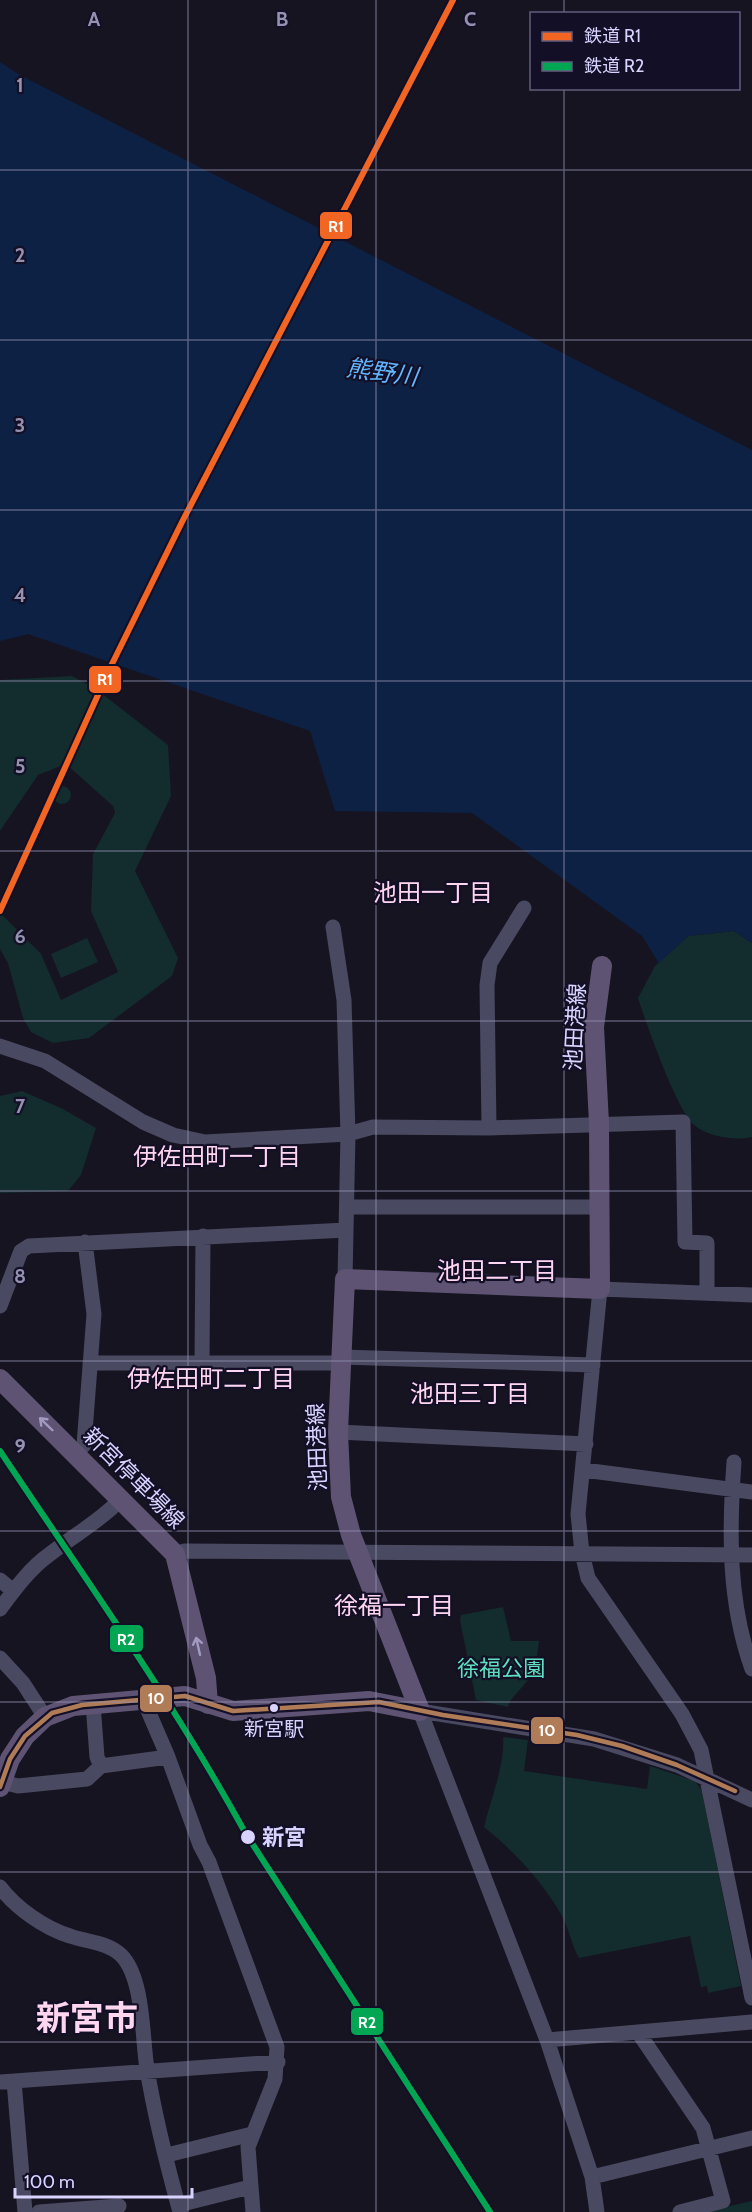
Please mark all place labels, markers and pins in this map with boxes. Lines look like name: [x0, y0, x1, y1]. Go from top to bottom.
marker: 新宮駅: [268, 1702, 280, 1714]
place label: 新宮駅: [244, 1717, 304, 1741]
place label: 新宮: [262, 1824, 306, 1851]
marker: 新宮: [239, 1828, 257, 1846]

